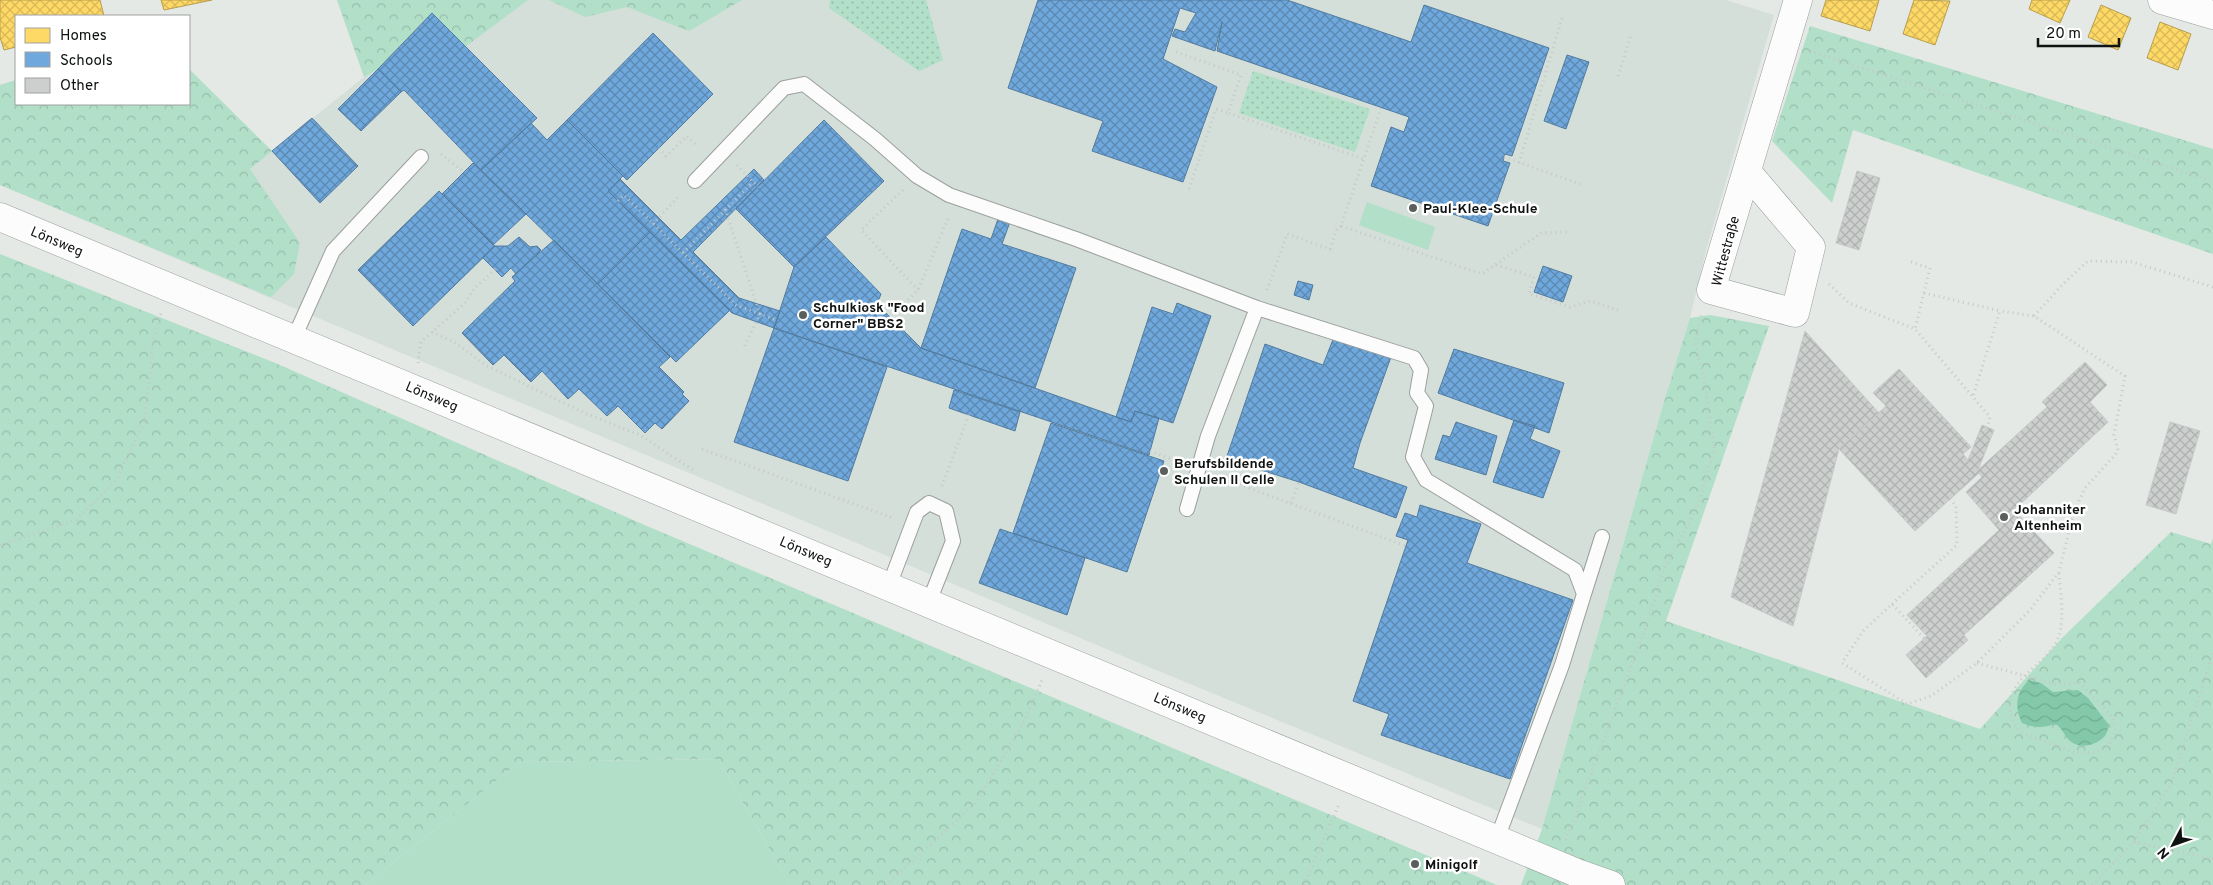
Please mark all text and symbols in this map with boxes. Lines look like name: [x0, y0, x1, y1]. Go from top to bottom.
legend: [15, 15, 190, 105]
scale bar: [2038, 15, 2119, 47]
text: 20 m: [2046, 25, 2081, 44]
text: Homes: [60, 27, 107, 46]
text: Schools: [60, 52, 113, 71]
text: Other: [60, 77, 99, 96]
place label: Paul-Klee-Schule: [1423, 201, 1538, 218]
marker: Paul-Klee-Schule: [1407, 202, 1419, 214]
street label: Wittestraße: [1709, 214, 1744, 288]
street label: Lönsweg: [27, 224, 85, 261]
place label: Schulkiosk "Food Corner" BBS2: [813, 300, 925, 333]
marker: Schulkiosk "Food Corner" BBS2: [797, 309, 809, 321]
street label: Lönsweg: [402, 379, 460, 416]
place label: Berufsbildende Schulen II Celle: [1174, 456, 1275, 489]
marker: Berufsbildende Schulen II Celle: [1158, 465, 1170, 477]
place label: Johanniter Altenheim: [2014, 502, 2086, 535]
marker: Johanniter Altenheim: [1998, 511, 2010, 523]
street label: Lönsweg: [776, 534, 834, 571]
street label: Lönsweg: [1150, 690, 1208, 727]
north arrow: [2148, 820, 2198, 870]
text: N: [2155, 843, 2174, 862]
place label: Minigolf: [1425, 857, 1478, 874]
marker: Minigolf: [1409, 858, 1421, 870]

